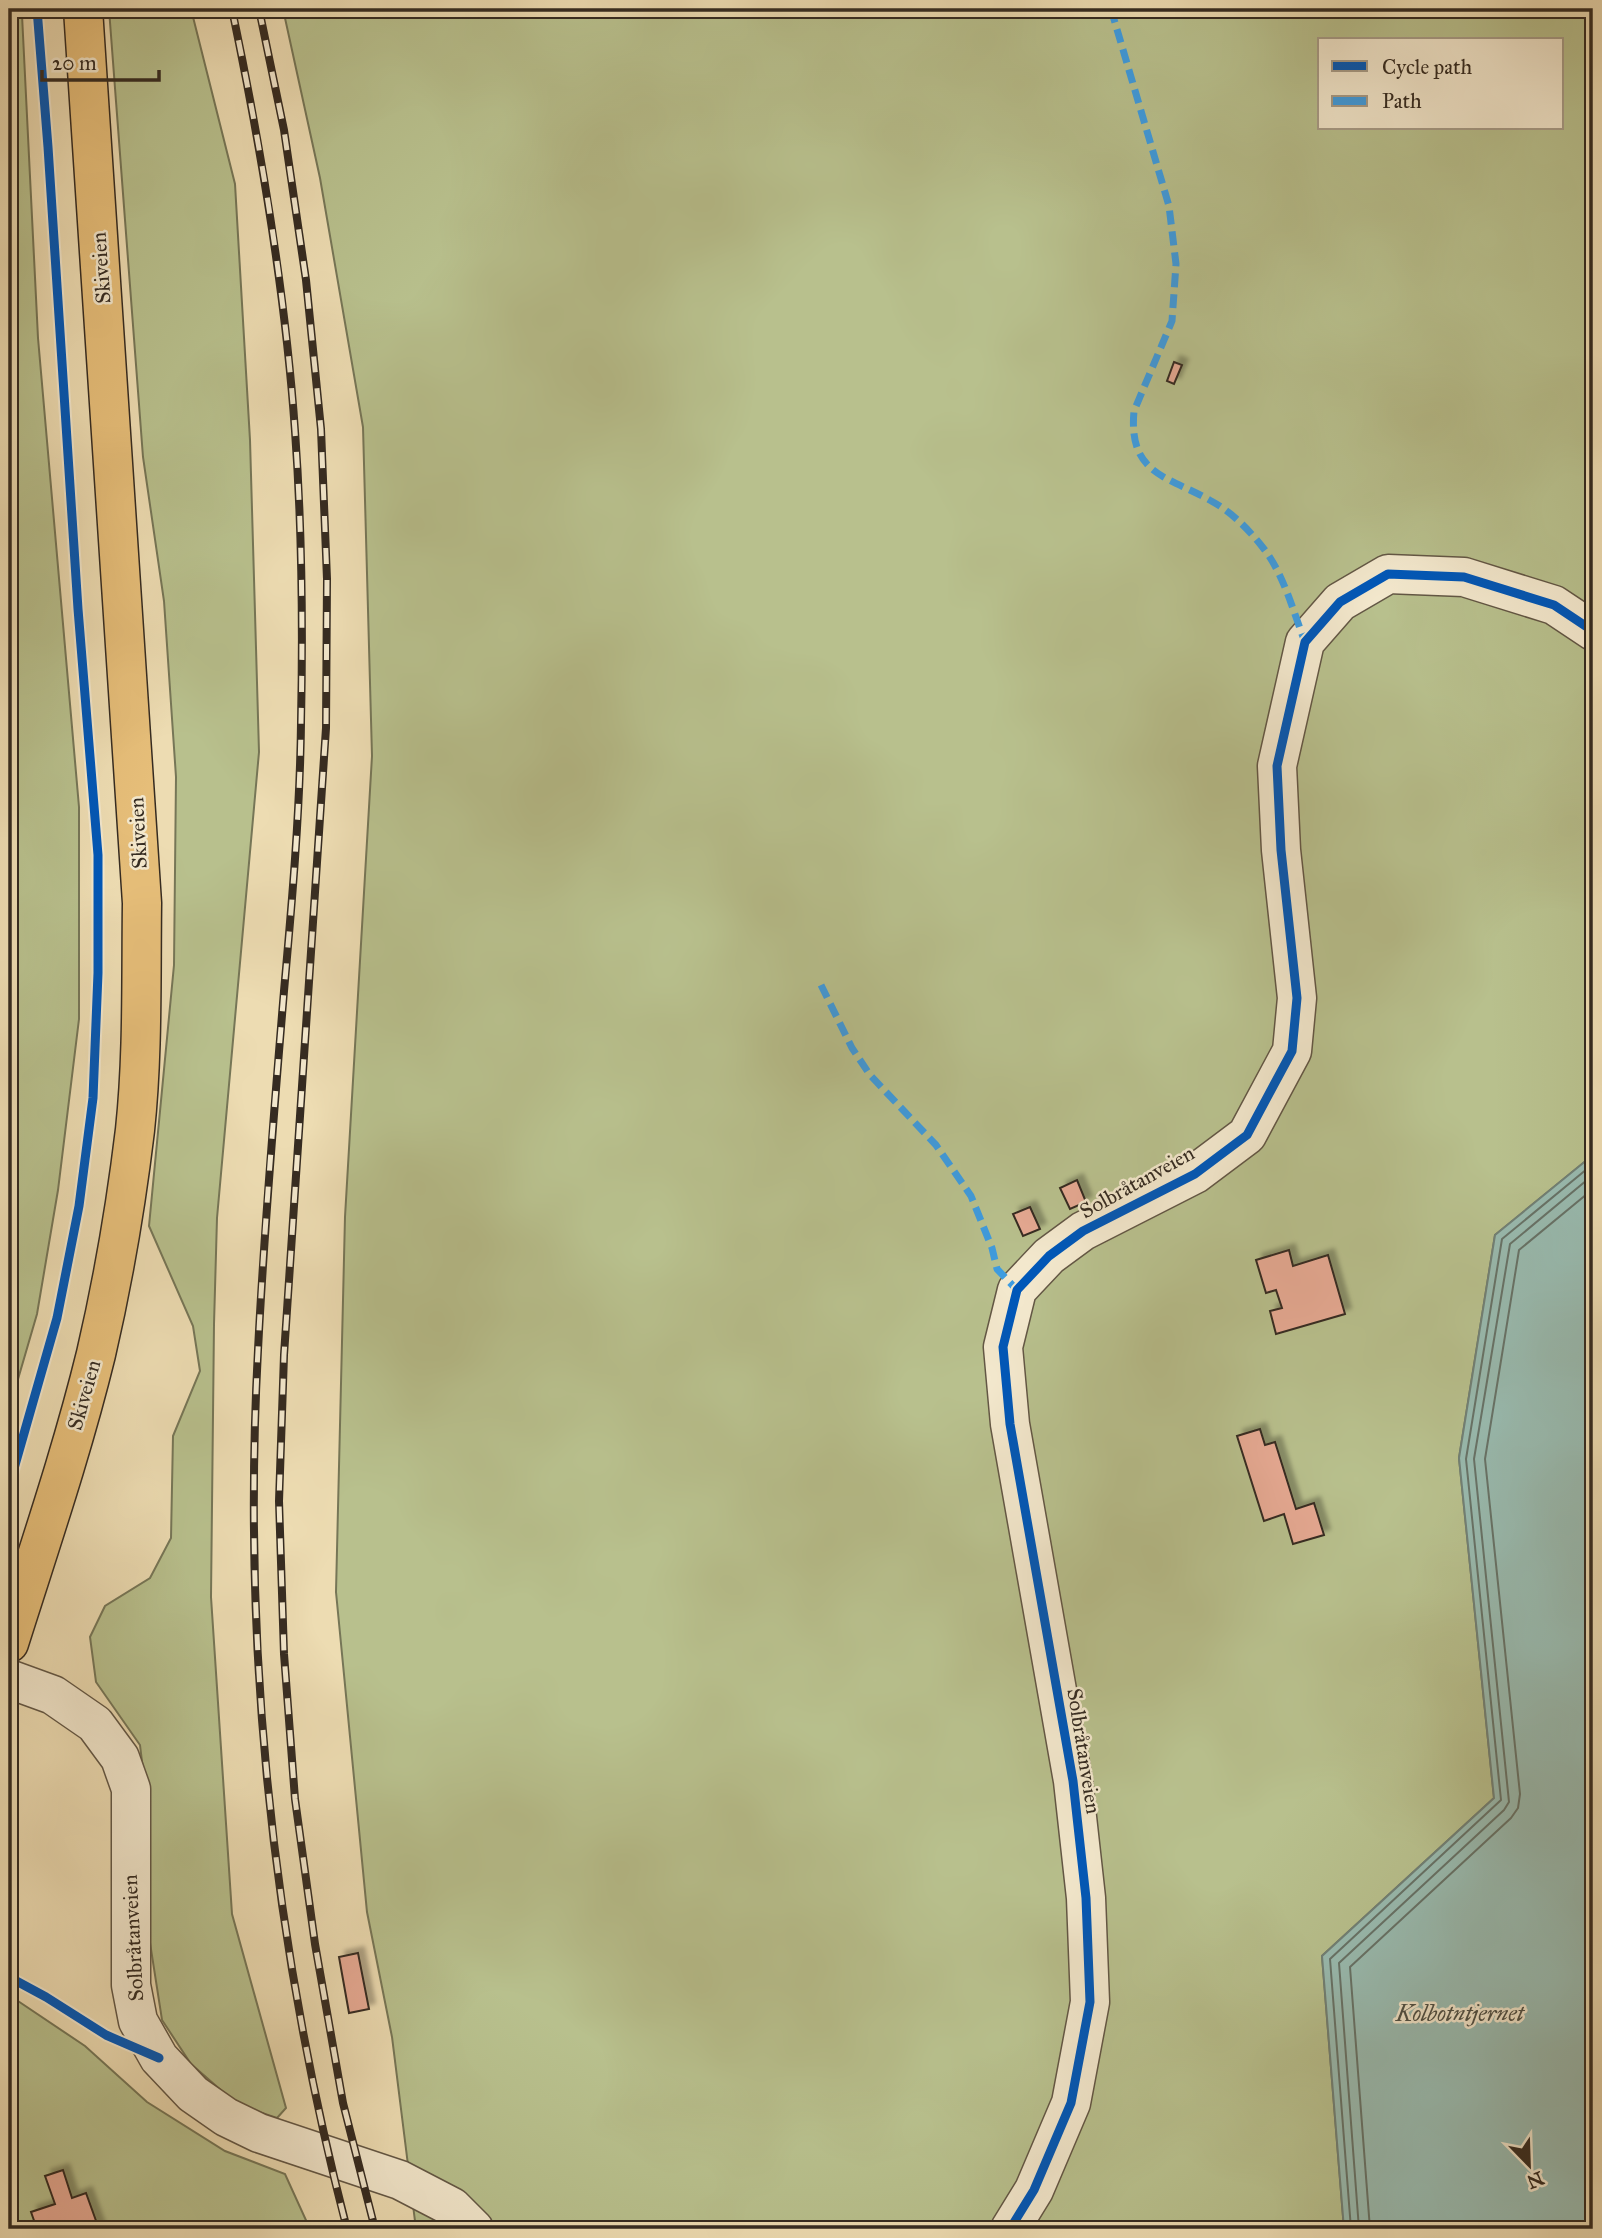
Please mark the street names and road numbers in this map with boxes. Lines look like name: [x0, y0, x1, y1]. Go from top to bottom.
street label: Skiveien: [86, 231, 116, 305]
street label: Skiveien: [123, 797, 153, 869]
street label: Solbråtanveien: [1075, 1140, 1199, 1224]
street label: Skiveien: [62, 1357, 106, 1433]
street label: Solbråtanveien: [1061, 1686, 1107, 1816]
street label: Solbråtanveien: [117, 1874, 149, 2002]

